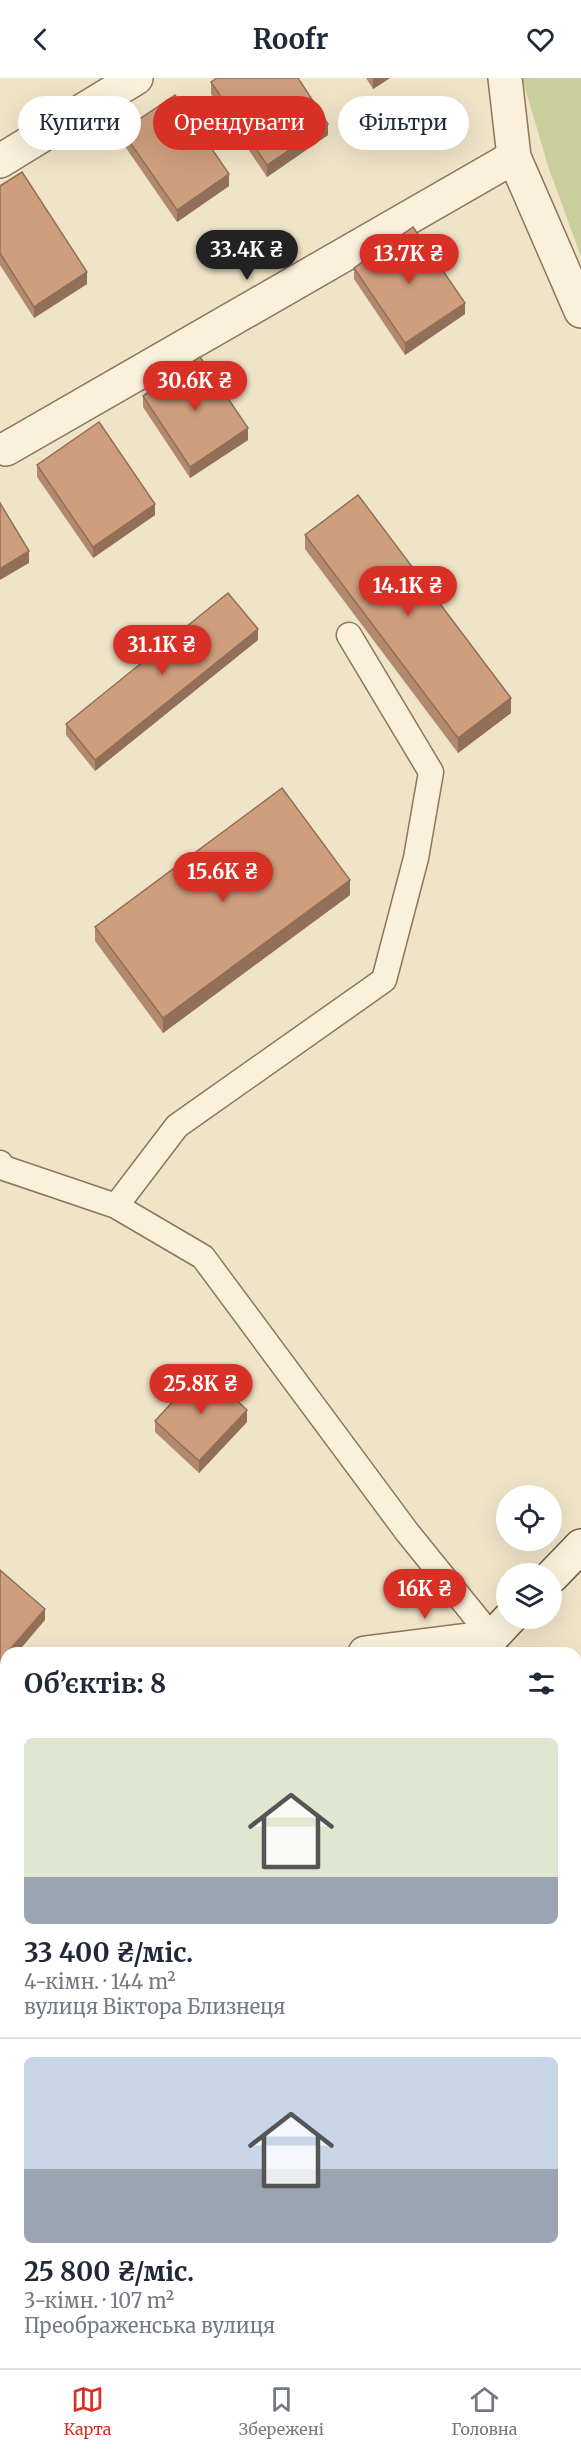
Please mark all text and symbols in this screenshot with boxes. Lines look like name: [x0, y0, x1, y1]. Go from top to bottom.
text: Roofr: [253, 22, 328, 56]
icon: back: [24, 23, 57, 56]
icon: heart: [524, 23, 557, 56]
chip: Купити: [18, 96, 141, 150]
chip: Орендувати: [153, 96, 326, 150]
chip: Фільтри: [338, 96, 469, 150]
pin: 33.4K ₴: [192, 230, 302, 281]
pin: 13.7K ₴: [354, 234, 464, 285]
text: 33.4K ₴: [210, 237, 284, 262]
text: 13.7K ₴: [374, 241, 444, 266]
pin: 30.6K ₴: [140, 361, 250, 412]
text: 30.6K ₴: [157, 368, 233, 393]
pin: 14.1K ₴: [353, 566, 463, 617]
text: 14.1K ₴: [373, 573, 443, 598]
pin: 31.1K ₴: [107, 625, 217, 676]
text: 31.1K ₴: [127, 632, 197, 657]
pin: 15.6K ₴: [168, 852, 278, 903]
text: 15.6K ₴: [187, 859, 259, 884]
pin: 25.8K ₴: [146, 1364, 256, 1415]
text: 25.8K ₴: [164, 1371, 238, 1396]
map controls: [496, 1485, 562, 1629]
button: locate: [496, 1485, 562, 1551]
button: layers: [496, 1563, 562, 1629]
pin: 16K ₴: [383, 1569, 467, 1620]
text: 16K ₴: [397, 1576, 453, 1601]
text: Об’єктів: 8: [24, 1667, 166, 1700]
icon: filters: [525, 1667, 558, 1700]
icon: home: [237, 1777, 345, 1885]
text: 33 400 ₴/міс.: [24, 1936, 193, 1969]
text: 4-кімн. · 144 m²: [24, 1969, 176, 1994]
text: вулиця Віктора Близнеця: [24, 1994, 285, 2019]
icon: home: [237, 2096, 345, 2204]
text: 25 800 ₴/міс.: [24, 2255, 194, 2288]
text: 3-кімн. · 107 m²: [24, 2288, 174, 2313]
text: Преображенська вулиця: [24, 2313, 275, 2338]
tab: Карта: [64, 2383, 111, 2439]
tab: Збережені: [239, 2383, 324, 2439]
tab: Головна: [451, 2383, 517, 2439]

